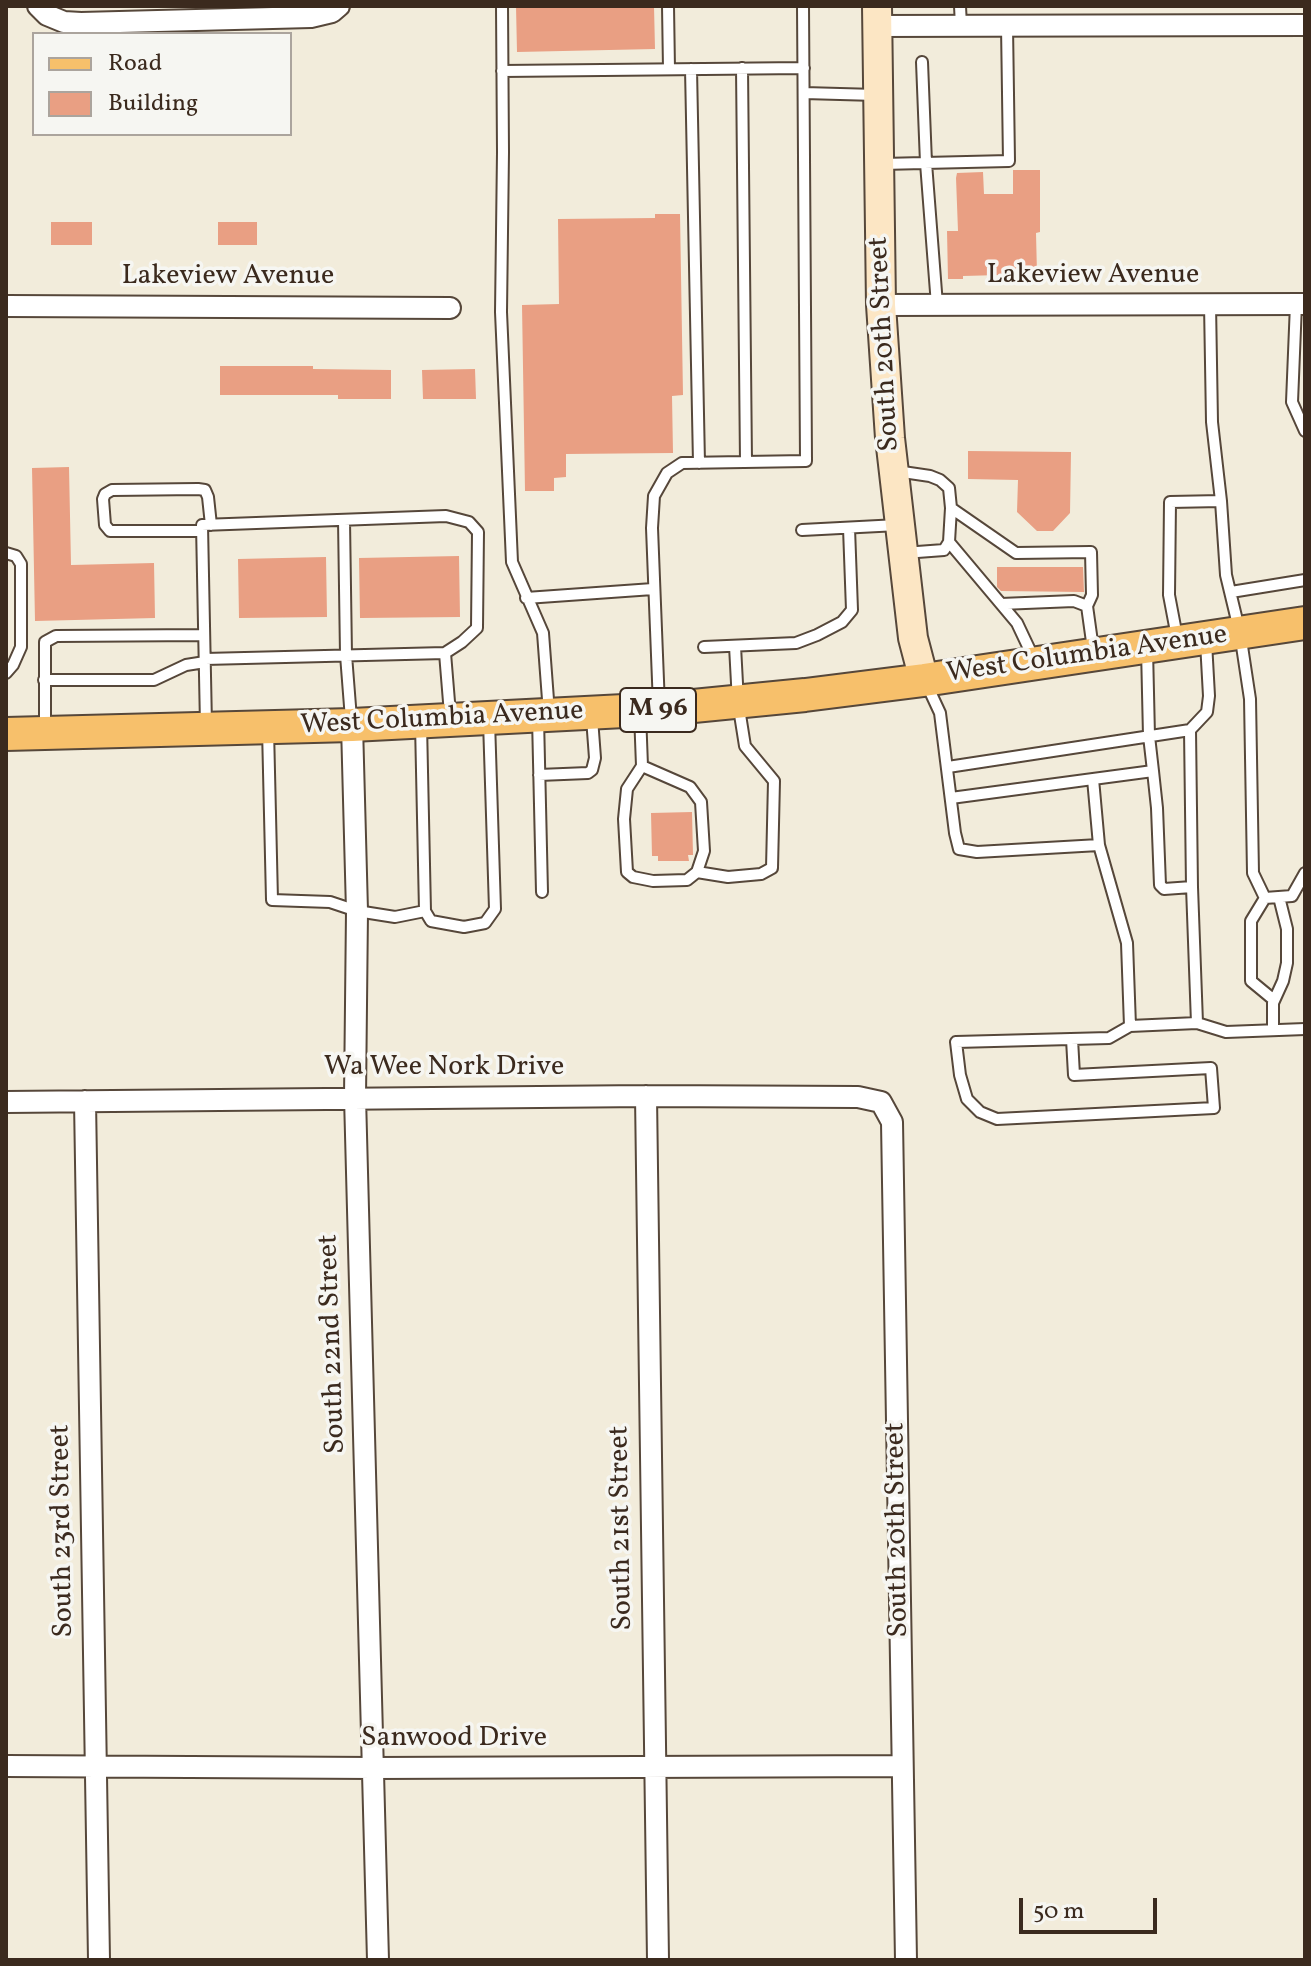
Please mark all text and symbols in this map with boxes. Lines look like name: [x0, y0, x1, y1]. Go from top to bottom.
legend: [32, 32, 292, 136]
text: Road: [108, 47, 162, 81]
text: Building: [108, 87, 198, 121]
street label: South 20th Street: [864, 236, 908, 452]
street label: Lakeview Avenue: [987, 260, 1199, 294]
street label: Lakeview Avenue: [122, 261, 334, 295]
street label: West Columbia Avenue: [944, 620, 1230, 692]
road number: M 96: [620, 688, 696, 732]
street label: West Columbia Avenue: [300, 696, 584, 744]
street label: Wa Wee Nork Drive: [324, 1052, 564, 1086]
street label: South 22nd Street: [313, 1234, 355, 1454]
street label: South 20th Street: [880, 1422, 918, 1638]
street label: South 23rd Street: [45, 1424, 83, 1638]
street label: South 21st Street: [604, 1425, 642, 1631]
street label: Sanwood Drive: [361, 1723, 547, 1757]
scale bar: [1023, 1882, 1161, 1932]
text: 50 m: [1033, 1895, 1085, 1929]

